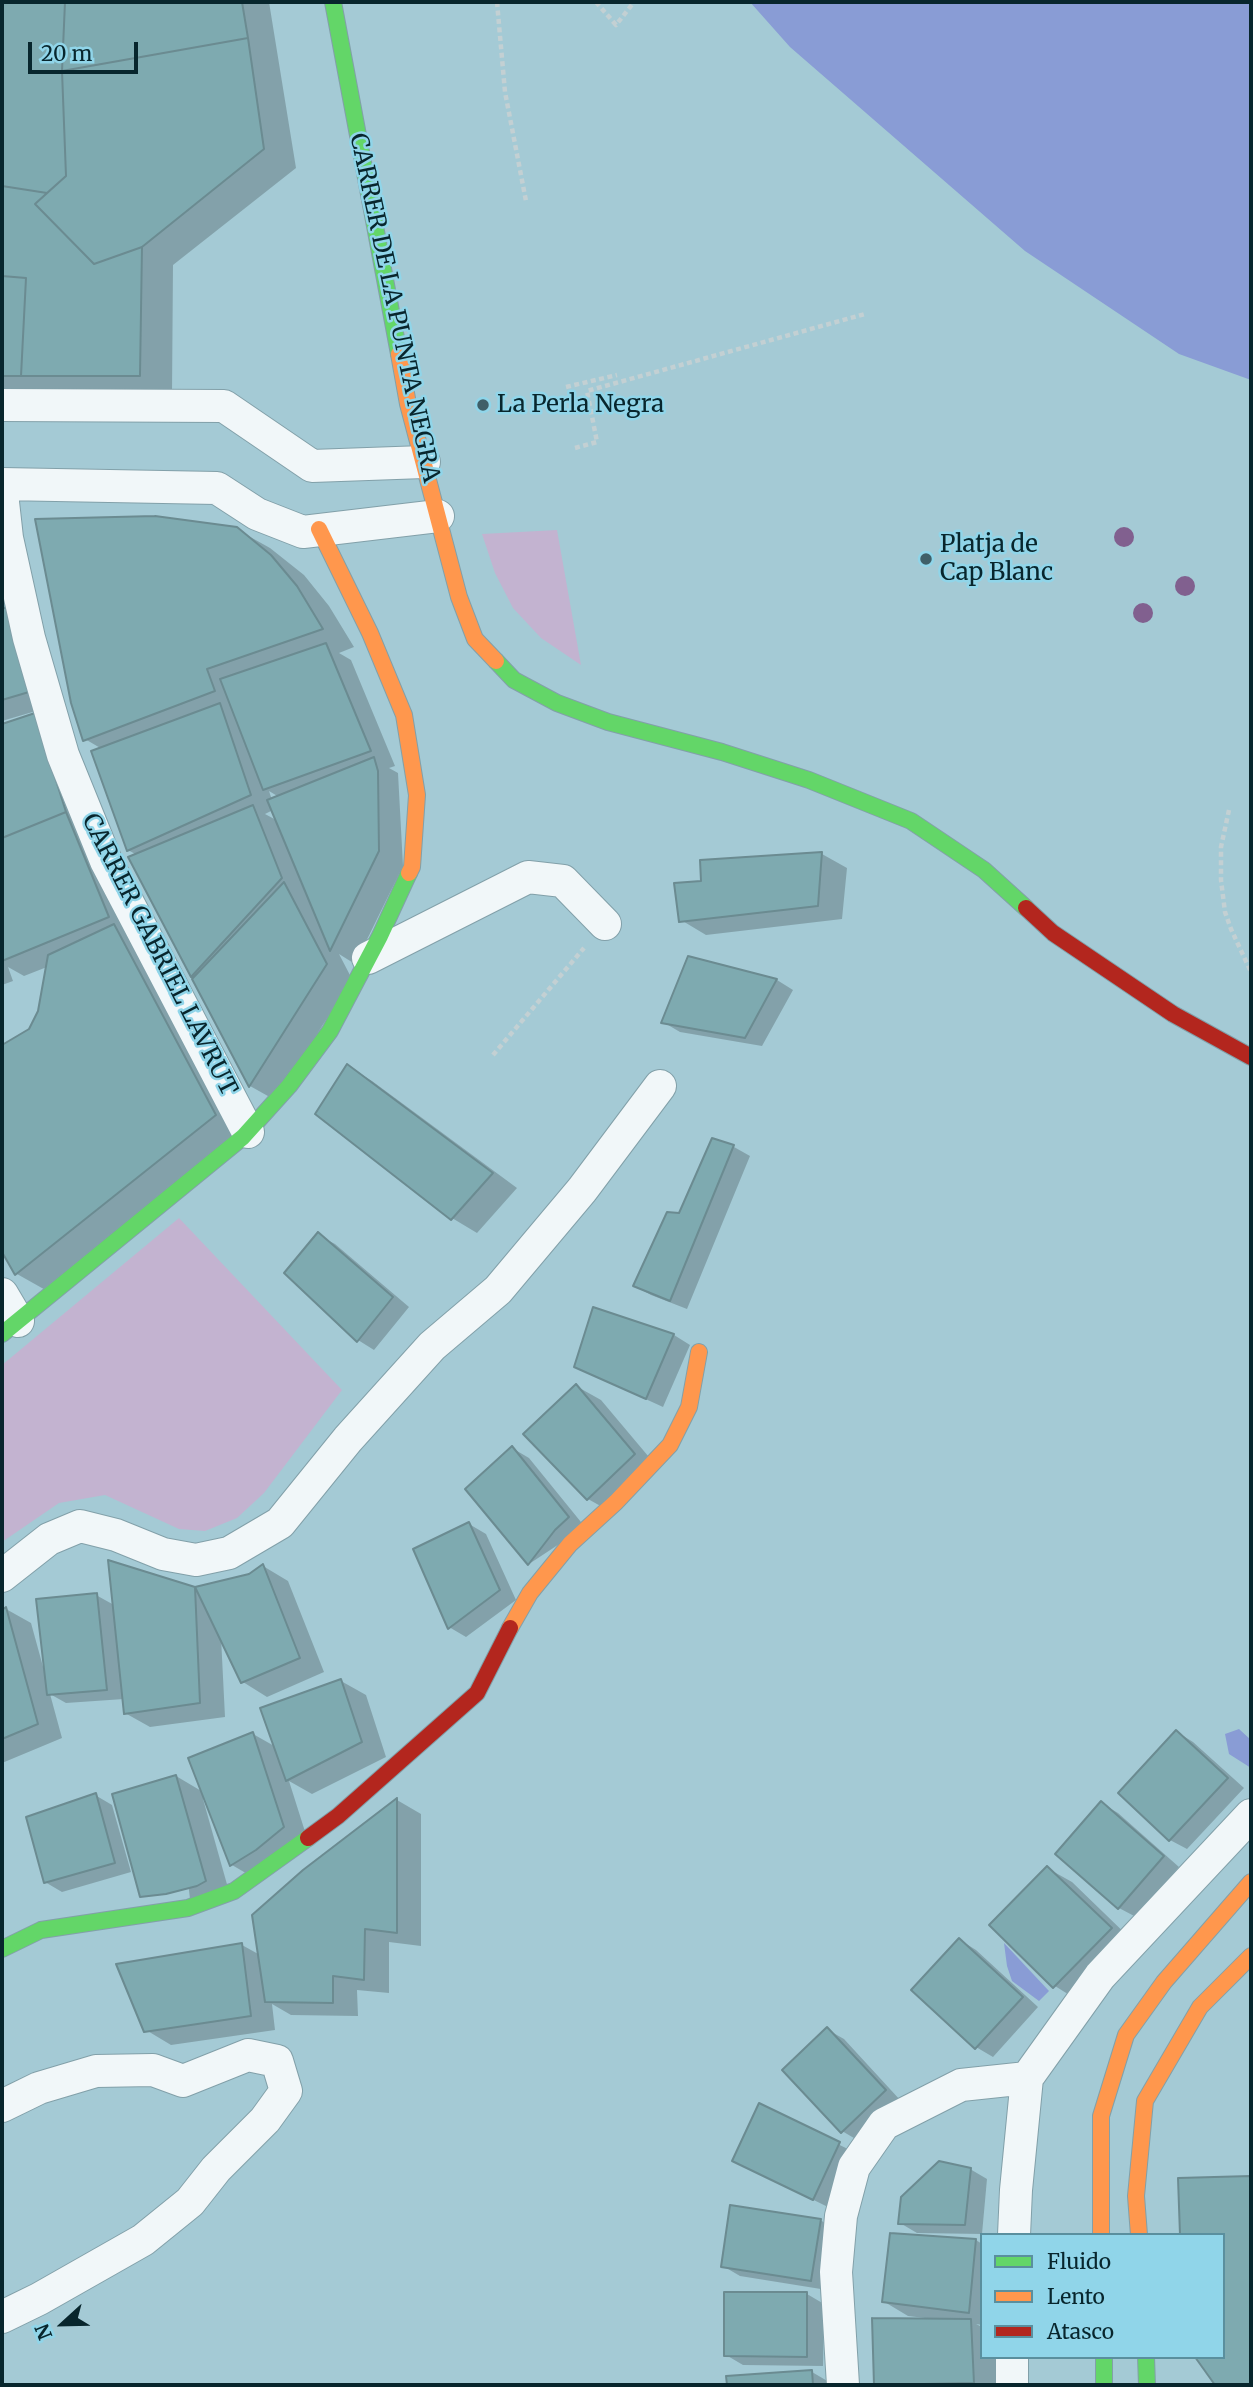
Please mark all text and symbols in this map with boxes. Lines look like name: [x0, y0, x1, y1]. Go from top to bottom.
scale bar: [32, 28, 142, 72]
text: 20 m: [41, 40, 92, 67]
street label: CARRER DE LA PUNTA NEGRA: [343, 131, 445, 485]
place label: La Perla Negra: [497, 391, 664, 419]
marker: La Perla Negra: [475, 397, 491, 413]
place label: Platja de Cap Blanc: [940, 531, 1053, 587]
marker: Platja de Cap Blanc: [918, 551, 934, 567]
street label: CARRER GABRIEL LAVRUT: [75, 809, 243, 1101]
legend: [980, 2233, 1225, 2359]
text: Fluido: [1047, 2248, 1111, 2275]
text: Lento: [1047, 2283, 1105, 2310]
north arrow: [28, 2289, 98, 2359]
text: Atasco: [1047, 2318, 1114, 2345]
text: N: [30, 2320, 57, 2343]

